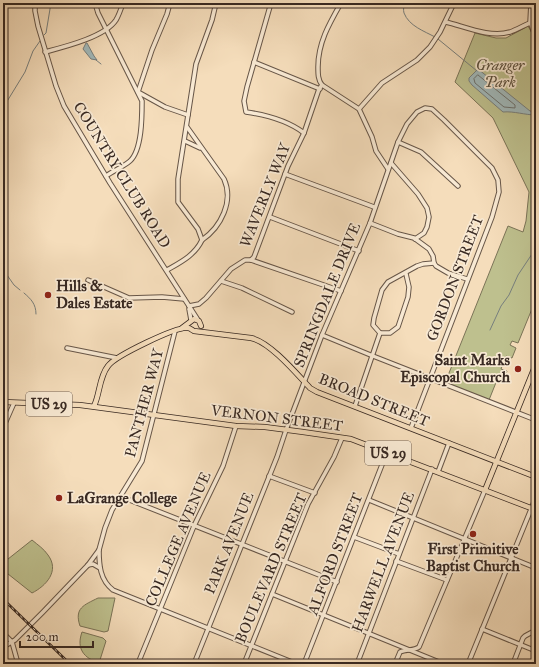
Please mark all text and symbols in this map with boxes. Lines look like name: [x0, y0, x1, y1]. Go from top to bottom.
park label: Granger Park: [476, 56, 525, 91]
street label: COUNTRY CLUB ROAD: [70, 99, 174, 251]
street label: WAVERLY WAY: [236, 140, 294, 250]
street label: GORDON STREET: [423, 213, 487, 343]
street label: SPRINGDALE DRIVE: [290, 220, 364, 370]
place label: Hills & Dales Estate: [56, 277, 133, 312]
marker: Hills & Dales Estate: [43, 290, 53, 300]
street label: PANTHER WAY: [121, 346, 167, 459]
place label: Saint Marks Episcopal Church: [400, 351, 511, 387]
marker: Saint Marks Episcopal Church: [513, 364, 523, 374]
street label: BROAD STREET: [316, 370, 432, 430]
road number: US 29: [26, 392, 72, 416]
street label: VERNON STREET: [209, 401, 344, 435]
road number: US 29: [365, 441, 411, 465]
street label: COLLEGE AVENUE: [141, 469, 215, 609]
place label: LaGrange College: [67, 489, 178, 508]
street label: PARK AVENUE: [200, 489, 258, 597]
street label: HARWELL AVENUE: [348, 489, 418, 635]
street label: BOULEVARD STREET: [231, 490, 311, 646]
street label: ALFORD STREET: [303, 490, 367, 618]
marker: LaGrange College: [54, 493, 64, 503]
marker: First Primitive Baptist Church: [468, 529, 478, 539]
place label: First Primitive Baptist Church: [426, 540, 521, 576]
scale bar: [20, 623, 93, 649]
text: 200 m: [26, 630, 59, 644]

